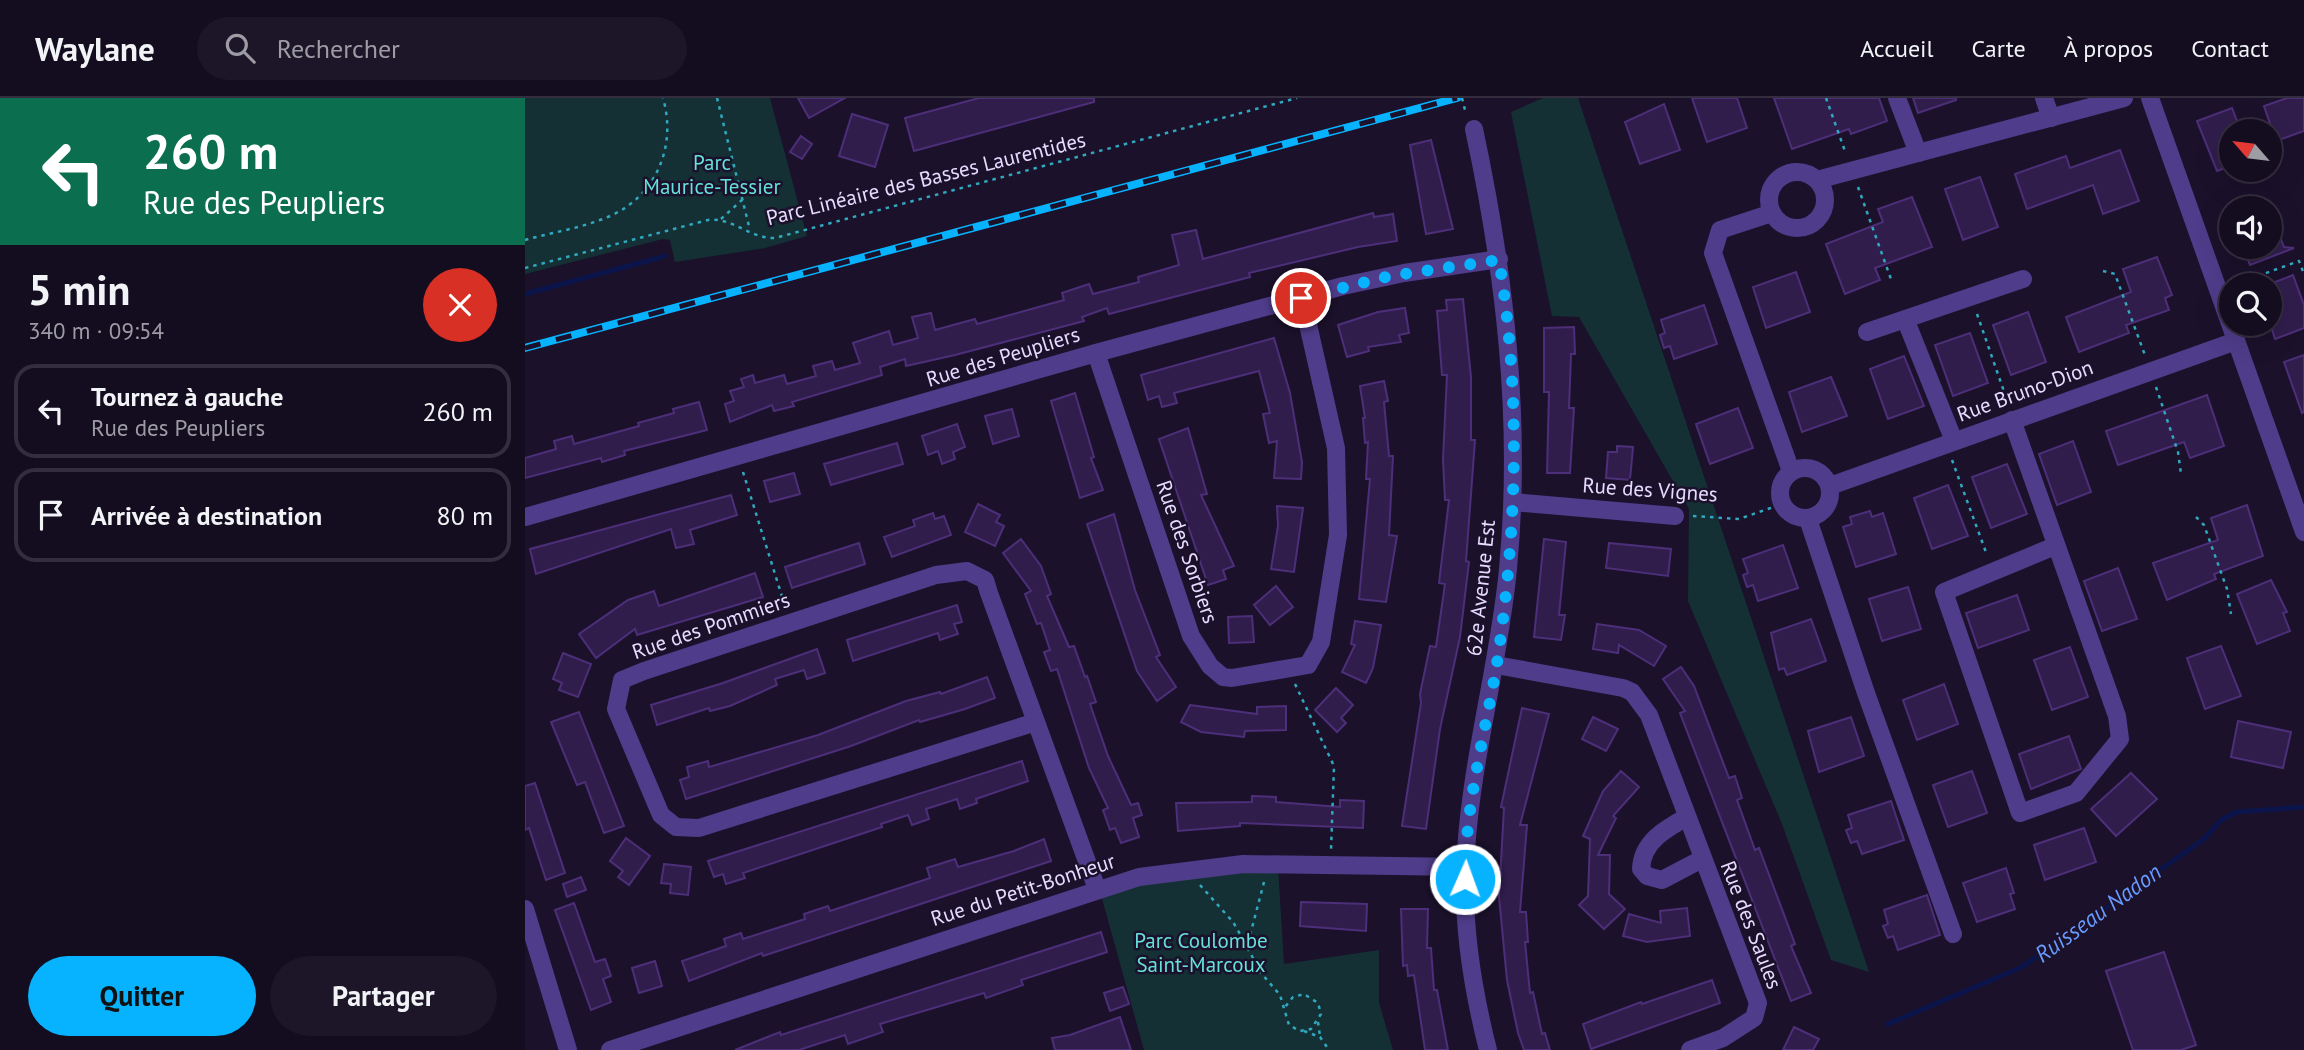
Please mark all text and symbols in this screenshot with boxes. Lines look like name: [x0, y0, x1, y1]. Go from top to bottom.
search box: [197, 17, 687, 80]
text: Waylane: [35, 27, 155, 70]
icon: search: [221, 29, 259, 67]
text: Rechercher: [277, 32, 400, 65]
text: Accueil: [1860, 33, 1934, 64]
text: Carte: [1972, 33, 2026, 64]
text: À propos: [2064, 33, 2153, 64]
text: Contact: [2191, 33, 2269, 64]
text: 260 m: [143, 119, 278, 183]
north arrow: [2219, 119, 2282, 182]
map controls: [2219, 119, 2282, 336]
icon: left: [28, 126, 119, 217]
street label: Parc Linéaire des Basses Laurentides: [763, 126, 1088, 231]
park label: Parc Maurice-Tessier: [643, 149, 781, 200]
text: Rue des Peupliers: [143, 181, 385, 223]
button: sound: [2219, 196, 2282, 259]
text: 5 min: [28, 262, 130, 317]
button: close: [423, 268, 497, 342]
pin: [1271, 268, 1331, 328]
button: search: [2219, 273, 2282, 336]
icon: arrive: [1282, 279, 1320, 317]
text: 340 m · 09:54: [28, 316, 164, 345]
street label: Rue des Peupliers: [923, 320, 1083, 393]
street label: Rue Bruno-Dion: [1953, 353, 2097, 428]
text: Tournez à gauche: [91, 380, 283, 413]
icon: left: [32, 392, 70, 430]
text: 260 m: [422, 395, 493, 428]
text: Rue des Peupliers: [91, 413, 265, 442]
street label: Rue des Vignes: [1582, 471, 1719, 508]
street label: Rue des Sorbiers: [1150, 477, 1225, 627]
icon: arrive: [32, 496, 70, 534]
text: Arrivée à destination: [91, 499, 322, 532]
text: 80 m: [437, 499, 493, 532]
street label: 62e Avenue Est: [1460, 518, 1501, 657]
street label: Rue des Pommiers: [628, 586, 793, 665]
position arrow: [1428, 842, 1502, 916]
street label: Rue du Petit-Bonheur: [927, 847, 1118, 932]
street label: Rue des Saules: [1715, 857, 1788, 993]
water label: Ruisseau Nadon: [2029, 857, 2167, 968]
park label: Parc Coulombe Saint-Marcoux: [1134, 927, 1268, 978]
button: Quitter: [28, 956, 256, 1036]
button: Partager: [270, 956, 497, 1036]

